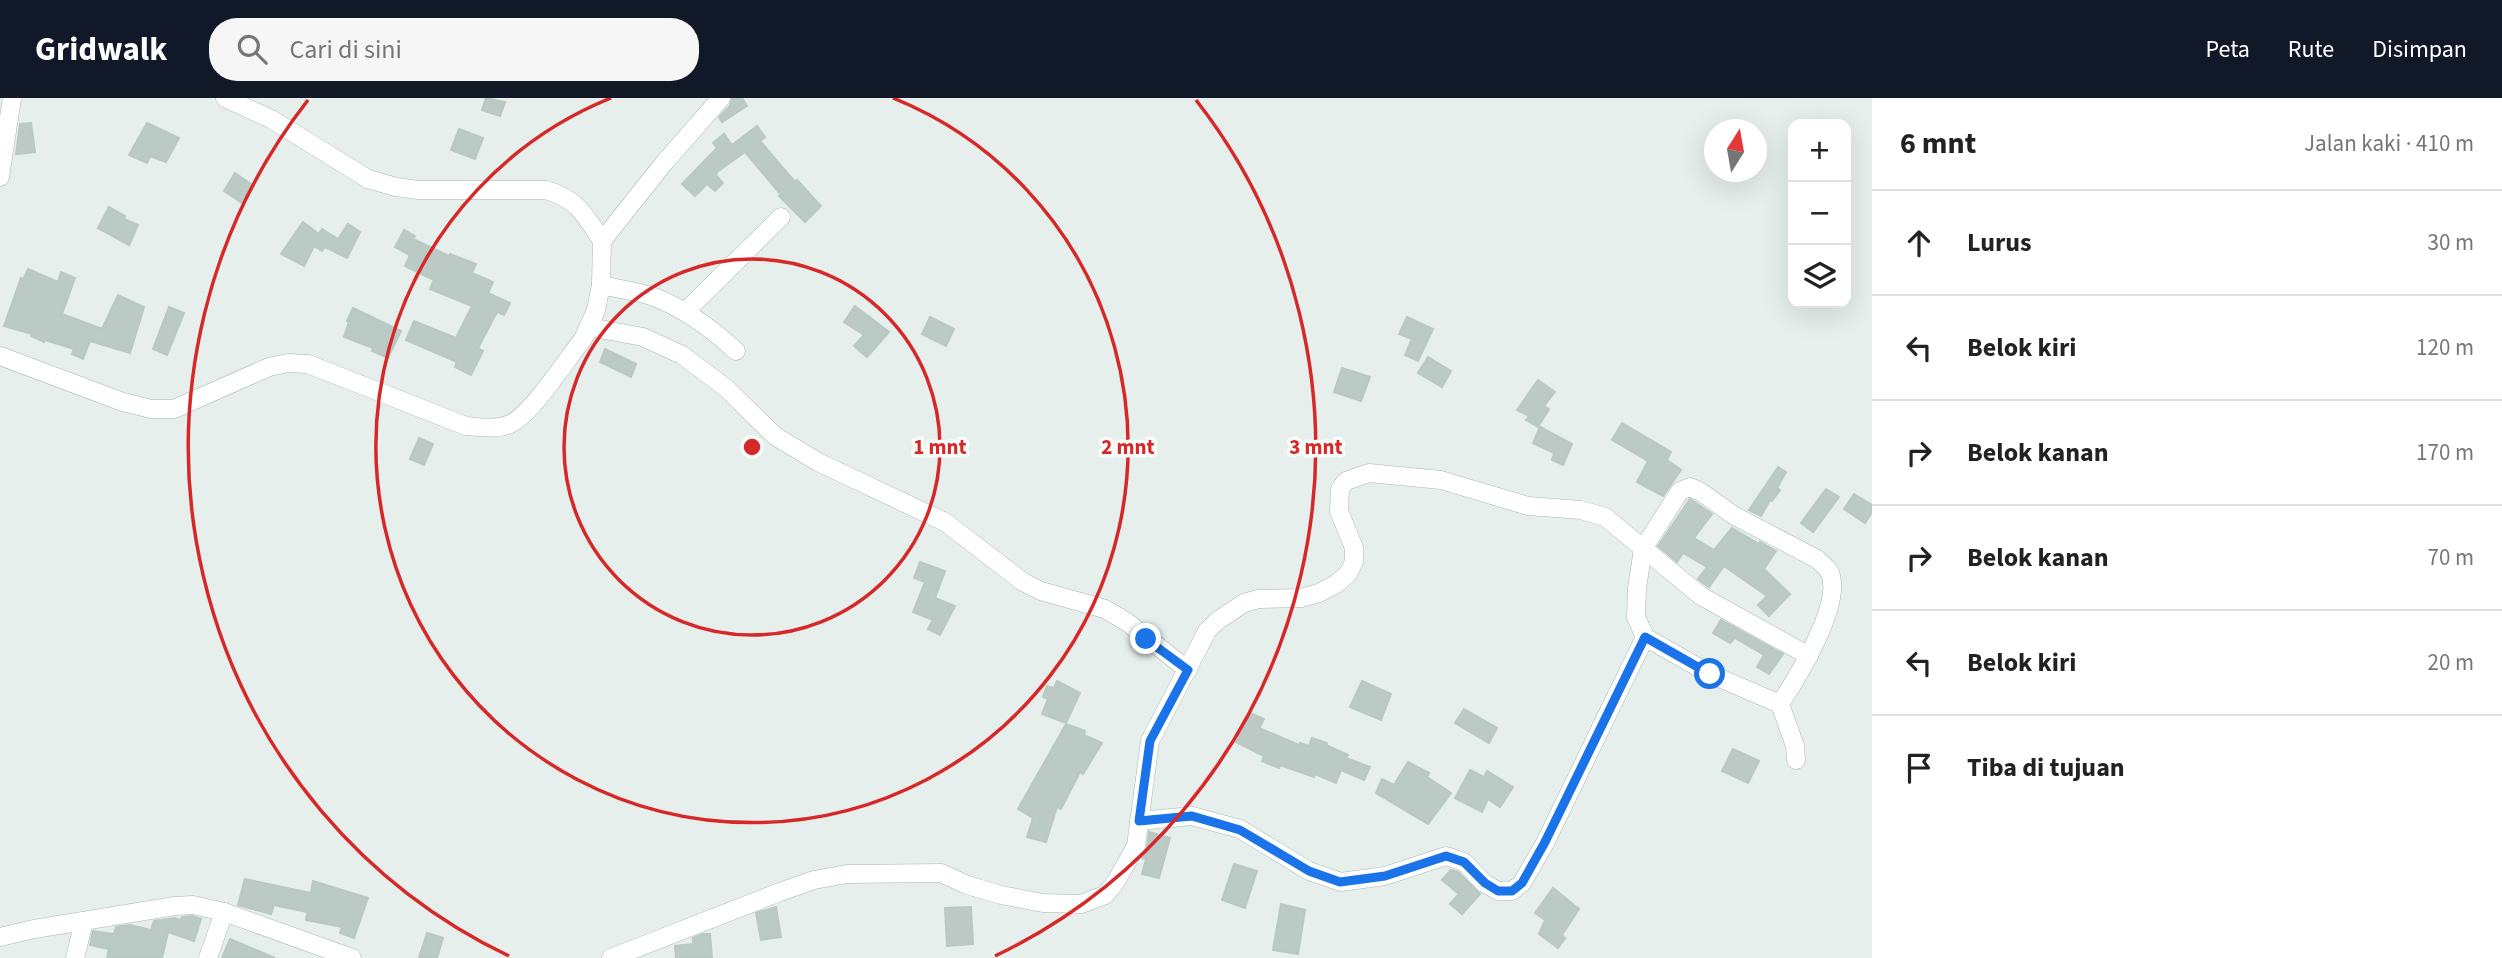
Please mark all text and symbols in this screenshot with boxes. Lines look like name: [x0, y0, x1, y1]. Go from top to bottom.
search box: [209, 18, 699, 81]
text: Gridwalk: [35, 26, 167, 73]
icon: search: [233, 30, 271, 68]
text: Cari di sini: [289, 31, 402, 68]
text: Peta: [2205, 32, 2250, 67]
text: Rute: [2288, 32, 2334, 67]
text: Disimpan: [2372, 32, 2467, 67]
north arrow: [1704, 119, 1767, 182]
map controls: [1788, 119, 1851, 308]
button: +: [1788, 119, 1851, 182]
text: 6 mnt: [1900, 122, 1976, 165]
text: Jalan kaki · 410 m: [2304, 127, 2474, 160]
button: −: [1788, 182, 1851, 245]
icon: ahead: [1900, 224, 1938, 262]
text: Lurus: [1967, 224, 2032, 261]
text: 30 m: [2427, 226, 2474, 259]
button: layers: [1788, 245, 1851, 308]
icon: left: [1900, 329, 1938, 367]
text: Belok kiri: [1967, 329, 2076, 366]
text: 120 m: [2416, 331, 2474, 364]
text: 1 mnt: [913, 432, 967, 462]
text: 2 mnt: [1101, 432, 1155, 462]
text: 3 mnt: [1289, 432, 1343, 462]
icon: right: [1900, 434, 1938, 472]
text: Belok kanan: [1967, 434, 2109, 471]
centre of rings: [740, 435, 764, 459]
text: 170 m: [2416, 436, 2474, 469]
icon: right: [1900, 539, 1938, 577]
text: Belok kanan: [1967, 539, 2109, 576]
text: 70 m: [2427, 541, 2474, 574]
route end: [1130, 623, 1161, 654]
icon: left: [1900, 644, 1938, 682]
text: Belok kiri: [1967, 644, 2076, 681]
text: 20 m: [2427, 646, 2474, 679]
route start: [1694, 658, 1725, 689]
icon: arrive: [1900, 749, 1938, 787]
text: Tiba di tujuan: [1967, 749, 2125, 786]

